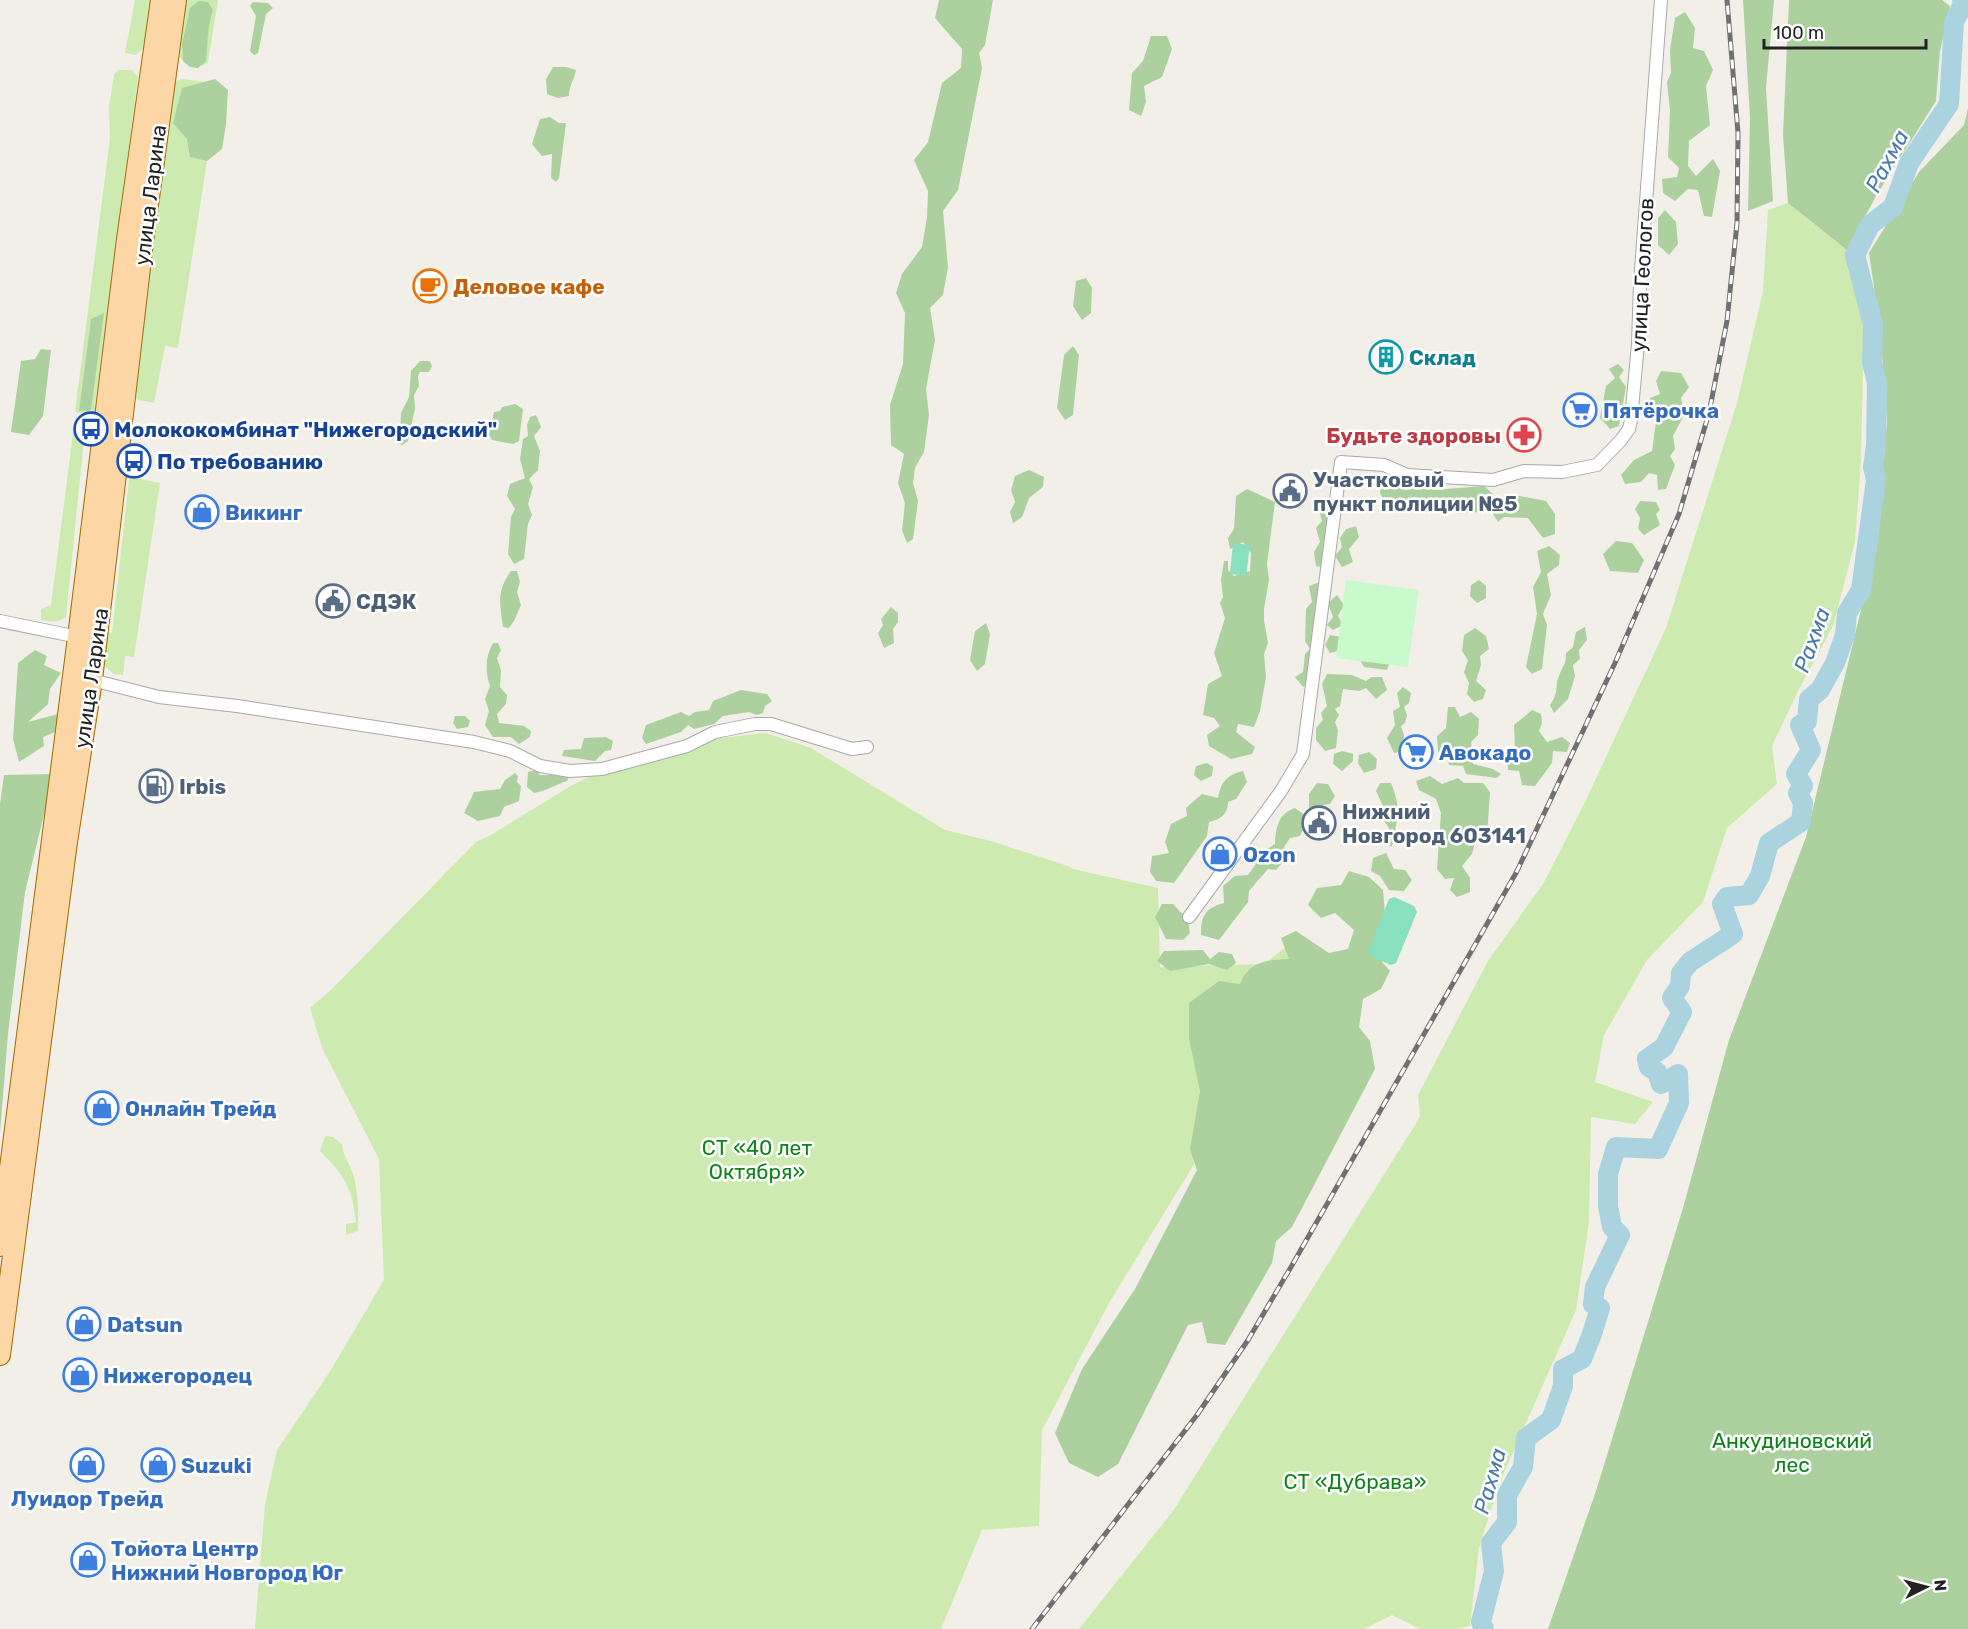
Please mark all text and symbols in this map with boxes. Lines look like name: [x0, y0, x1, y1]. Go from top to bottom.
scale bar: [1764, 12, 1926, 50]
text: 100 m: [1773, 22, 1824, 44]
street label: улица Ларина: [129, 123, 171, 267]
water label: Рахма: [1859, 125, 1915, 197]
street label: улица Геологов: [1625, 197, 1659, 353]
cafe icon: Деловое кафе: [412, 268, 448, 304]
place label: Деловое кафе: [453, 274, 605, 299]
building icon: Склад: [1368, 339, 1404, 375]
place label: Склад: [1409, 345, 1476, 370]
supermarket icon: Пятёрочка: [1562, 392, 1598, 428]
place label: Пятёрочка: [1603, 398, 1719, 423]
bus stop icon: Молококомбинат "Нижегородский": [73, 411, 109, 447]
place label: Молококомбинат "Нижегородский": [114, 417, 497, 442]
pharmacy icon: Будьте здоровы: [1506, 417, 1542, 453]
place label: Будьте здоровы: [1326, 423, 1501, 448]
bus stop icon: По требованию: [116, 443, 152, 479]
place label: По требованию: [157, 449, 323, 474]
place label: Участковый пункт полиции №5: [1313, 467, 1517, 516]
public building icon: Участковый пункт полиции №5: [1272, 473, 1308, 509]
shop icon: Викинг: [184, 494, 220, 530]
place label: Викинг: [225, 500, 303, 525]
public building icon: СДЭК: [315, 583, 351, 619]
place label: СДЭК: [356, 589, 417, 614]
water label: Рахма: [1788, 604, 1836, 676]
street label: улица Ларина: [69, 606, 113, 750]
supermarket icon: Авокадо: [1398, 734, 1434, 770]
place label: Авокадо: [1439, 740, 1531, 765]
fuel station icon: Irbis: [138, 768, 174, 804]
place label: Irbis: [179, 774, 226, 799]
place label: Нижний Новгород 603141: [1342, 799, 1526, 848]
public building icon: Нижний Новгород 603141: [1301, 805, 1337, 841]
shop icon: Ozon: [1202, 836, 1238, 872]
place label: Ozon: [1243, 842, 1296, 867]
shop icon: Онлайн Трейд: [84, 1090, 120, 1126]
place label: Онлайн Трейд: [125, 1096, 276, 1121]
park label: СТ «40 лет Октября»: [702, 1135, 812, 1184]
shop icon: Datsun: [66, 1306, 102, 1342]
place label: Datsun: [107, 1312, 183, 1337]
shop icon: Нижегородец: [62, 1357, 98, 1393]
place label: Нижегородец: [103, 1363, 252, 1388]
park label: Анкудиновский лес: [1712, 1428, 1872, 1477]
water label: Рахма: [1468, 1445, 1512, 1517]
shop icon: Луидор Трейд: [69, 1447, 105, 1483]
shop icon: Suzuki: [140, 1447, 176, 1483]
place label: Suzuki: [181, 1453, 252, 1478]
park label: СТ «Дубрава»: [1284, 1469, 1426, 1494]
place label: Луидор Трейд: [11, 1486, 163, 1511]
place label: Тойота Центр Нижний Новгород Юг: [111, 1536, 344, 1585]
shop icon: Тойота Центр Нижний Новгород Юг: [70, 1542, 106, 1578]
north arrow: [1896, 1557, 1956, 1617]
text: N: [1930, 1579, 1950, 1592]

